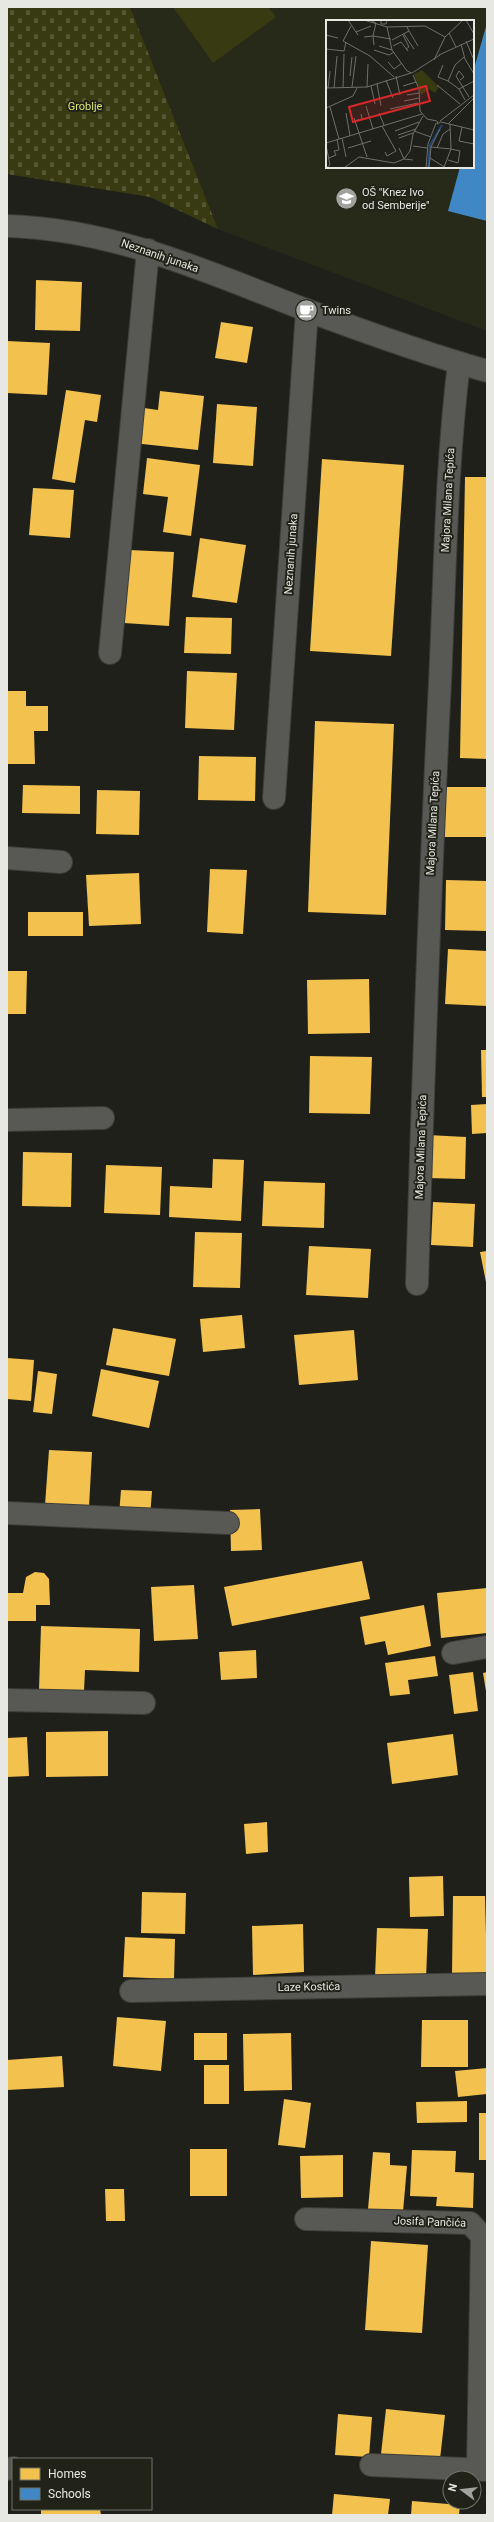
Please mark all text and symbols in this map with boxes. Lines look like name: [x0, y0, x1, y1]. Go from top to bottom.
inset map: [326, 20, 474, 168]
park label: Groblje: [68, 100, 103, 113]
school or university icon: OŠ "Knez Ivo od Semberije": [334, 185, 360, 211]
place label: OŠ "Knez Ivo od Semberije": [362, 186, 430, 212]
street label: Neznanih junaka: [120, 237, 200, 275]
cafe icon: Twins: [294, 297, 320, 323]
place label: Twins: [322, 304, 351, 317]
street label: Majora Milana Tepića: [439, 447, 457, 553]
street label: Neznanih junaka: [282, 513, 300, 595]
street label: Majora Milana Tepića: [424, 770, 442, 876]
street label: Majora Milana Tepića: [413, 1094, 429, 1200]
street label: Laze Kostića: [278, 1980, 340, 1994]
street label: Josifa Pančića: [394, 2214, 466, 2230]
legend: [12, 2458, 152, 2510]
text: Homes: [48, 2467, 86, 2481]
north arrow: [442, 2470, 482, 2510]
text: N: [446, 2482, 460, 2493]
text: Schools: [48, 2487, 91, 2501]

